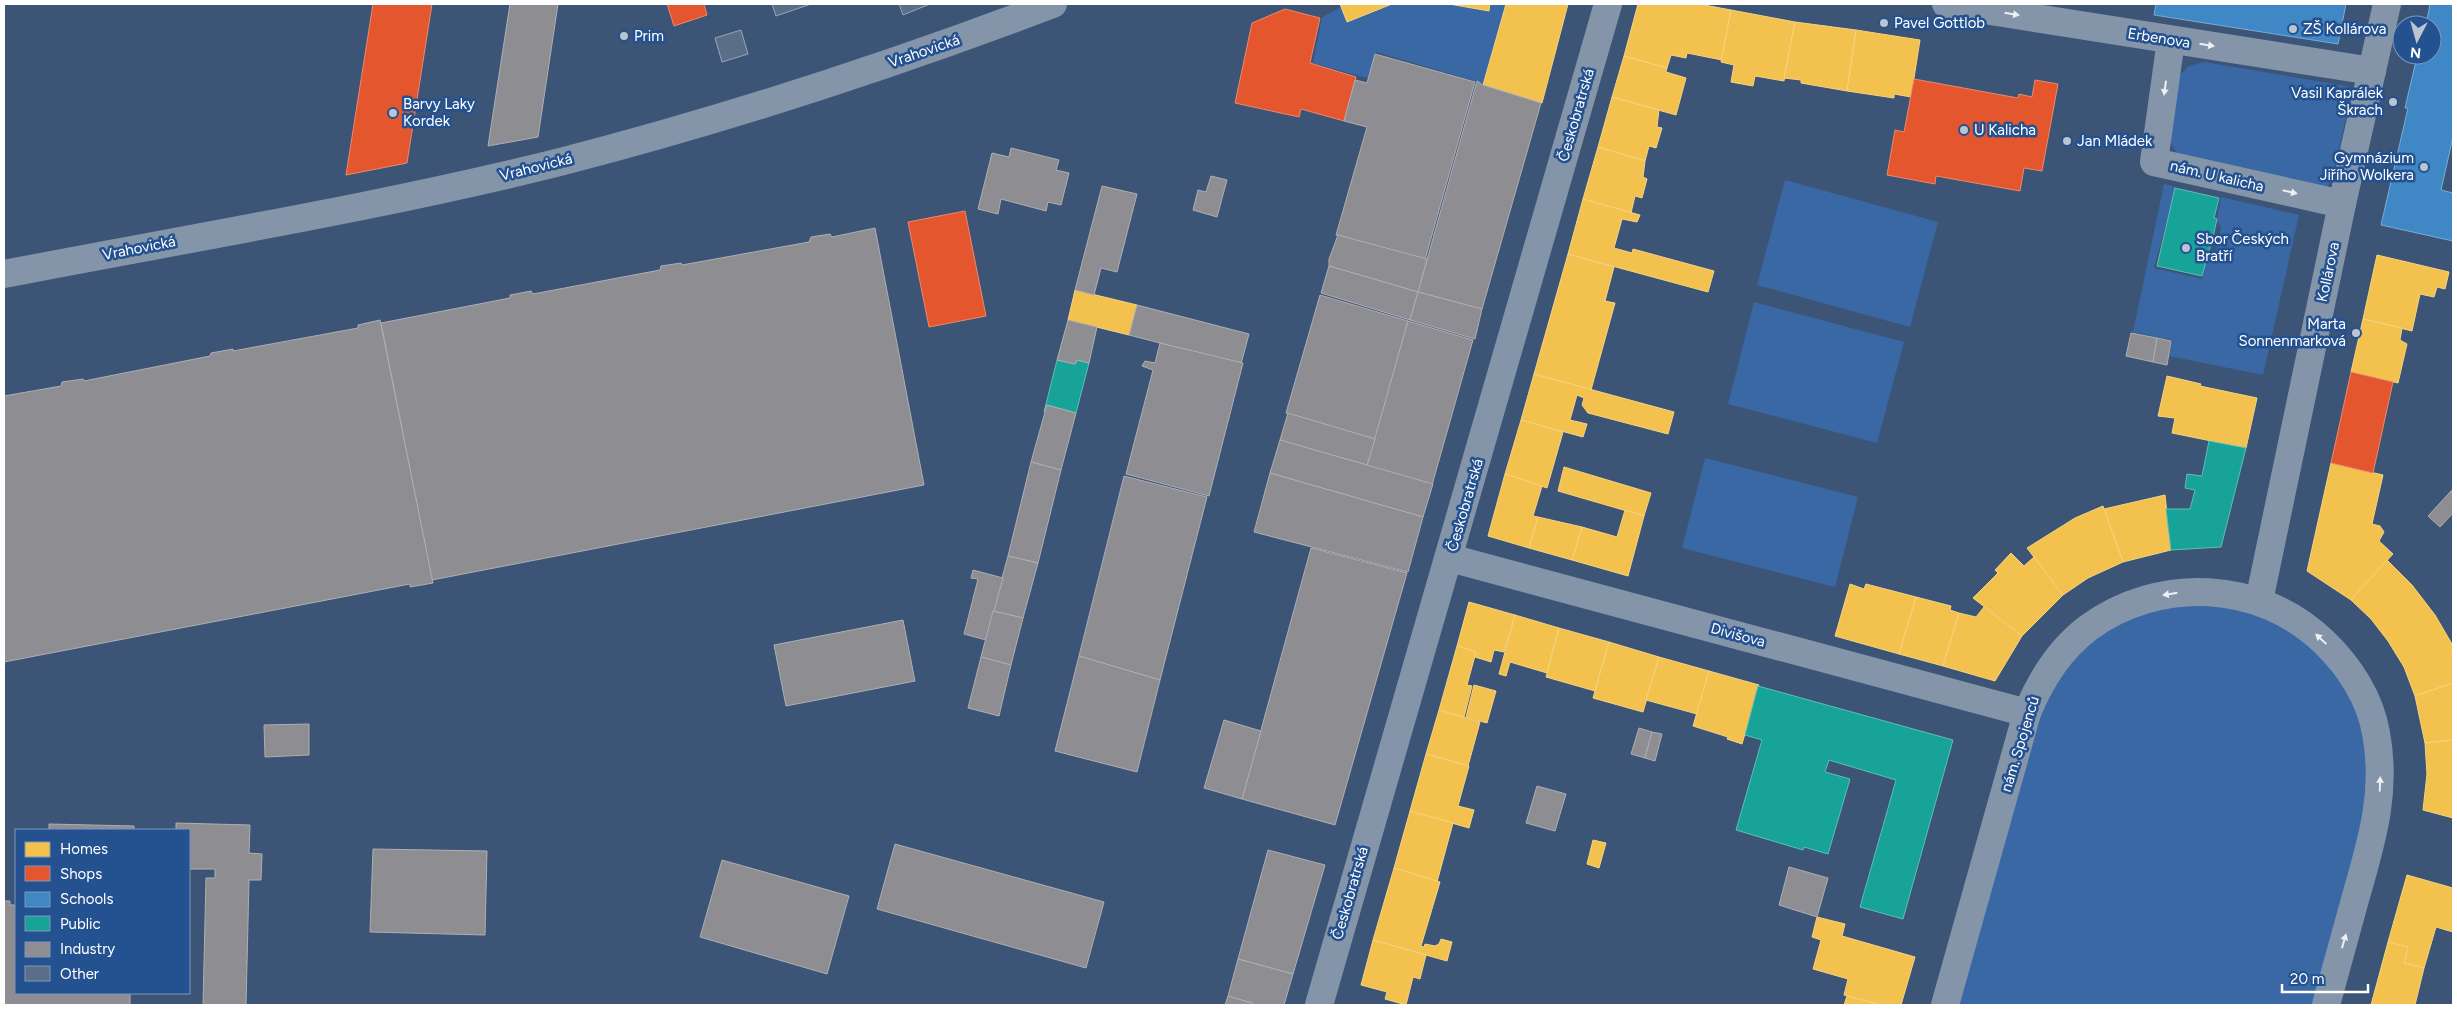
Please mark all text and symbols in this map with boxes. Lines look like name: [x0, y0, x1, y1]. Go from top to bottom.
one-way arrow: [2004, 11, 2020, 19]
place label: Pavel Gottlob: [1894, 14, 1985, 32]
north arrow: [2392, 15, 2442, 65]
marker: Pavel Gottlob: [1878, 17, 1890, 29]
place label: ZŠ Kollárova: [2303, 20, 2386, 38]
marker: ZŠ Kollárova: [2287, 23, 2299, 35]
street label: Erbenova: [2126, 24, 2192, 52]
place label: Prim: [634, 27, 664, 45]
marker: Prim: [618, 30, 630, 42]
street label: Vrahovická: [886, 30, 962, 72]
one-way arrow: [2199, 42, 2215, 50]
text: N: [2409, 43, 2422, 61]
street label: Českobratrská: [1554, 66, 1598, 164]
one-way arrow: [2160, 80, 2168, 96]
place label: Vasil Kaprálek Škrach: [2291, 84, 2384, 119]
place label: Barvy Laky Kordek: [403, 95, 475, 130]
marker: Vasil Kaprálek Škrach: [2387, 96, 2399, 108]
marker: Barvy Laky Kordek: [387, 107, 399, 119]
place label: U Kalicha: [1974, 121, 2036, 139]
marker: U Kalicha: [1958, 124, 1970, 136]
place label: Jan Mládek: [2077, 132, 2153, 150]
marker: Jan Mládek: [2061, 135, 2073, 147]
street label: Vrahovická: [498, 149, 574, 185]
place label: Gymnázium Jiřího Wolkera: [2320, 149, 2414, 184]
street label: nám. U kalicha: [2168, 156, 2266, 196]
marker: Gymnázium Jiřího Wolkera: [2418, 161, 2430, 173]
one-way arrow: [2283, 189, 2299, 197]
place label: Sbor Českých Bratří: [2196, 230, 2289, 265]
street label: Vrahovická: [101, 232, 177, 264]
street label: Kollárova: [2313, 240, 2343, 304]
marker: Sbor Českých Bratří: [2180, 242, 2192, 254]
place label: Marta Sonnenmarková: [2238, 315, 2346, 350]
marker: Marta Sonnenmarková: [2350, 327, 2362, 339]
street label: Českobratrská: [1443, 456, 1487, 554]
one-way arrow: [2162, 591, 2178, 599]
street label: Divišova: [1709, 619, 1767, 651]
one-way arrow: [2315, 633, 2327, 645]
street label: nám. Spojenců: [1997, 694, 2043, 794]
one-way arrow: [2377, 775, 2385, 791]
legend: [15, 829, 190, 994]
text: Homes: [60, 840, 108, 858]
street label: Českobratrská: [1328, 844, 1372, 942]
text: Shops: [60, 865, 102, 883]
text: Schools: [60, 890, 113, 908]
text: Public: [60, 915, 101, 933]
one-way arrow: [2340, 934, 2348, 949]
text: Industry: [60, 940, 115, 958]
scale bar: [2282, 962, 2368, 994]
text: Other: [60, 965, 99, 983]
text: 20 m: [2290, 970, 2324, 988]

